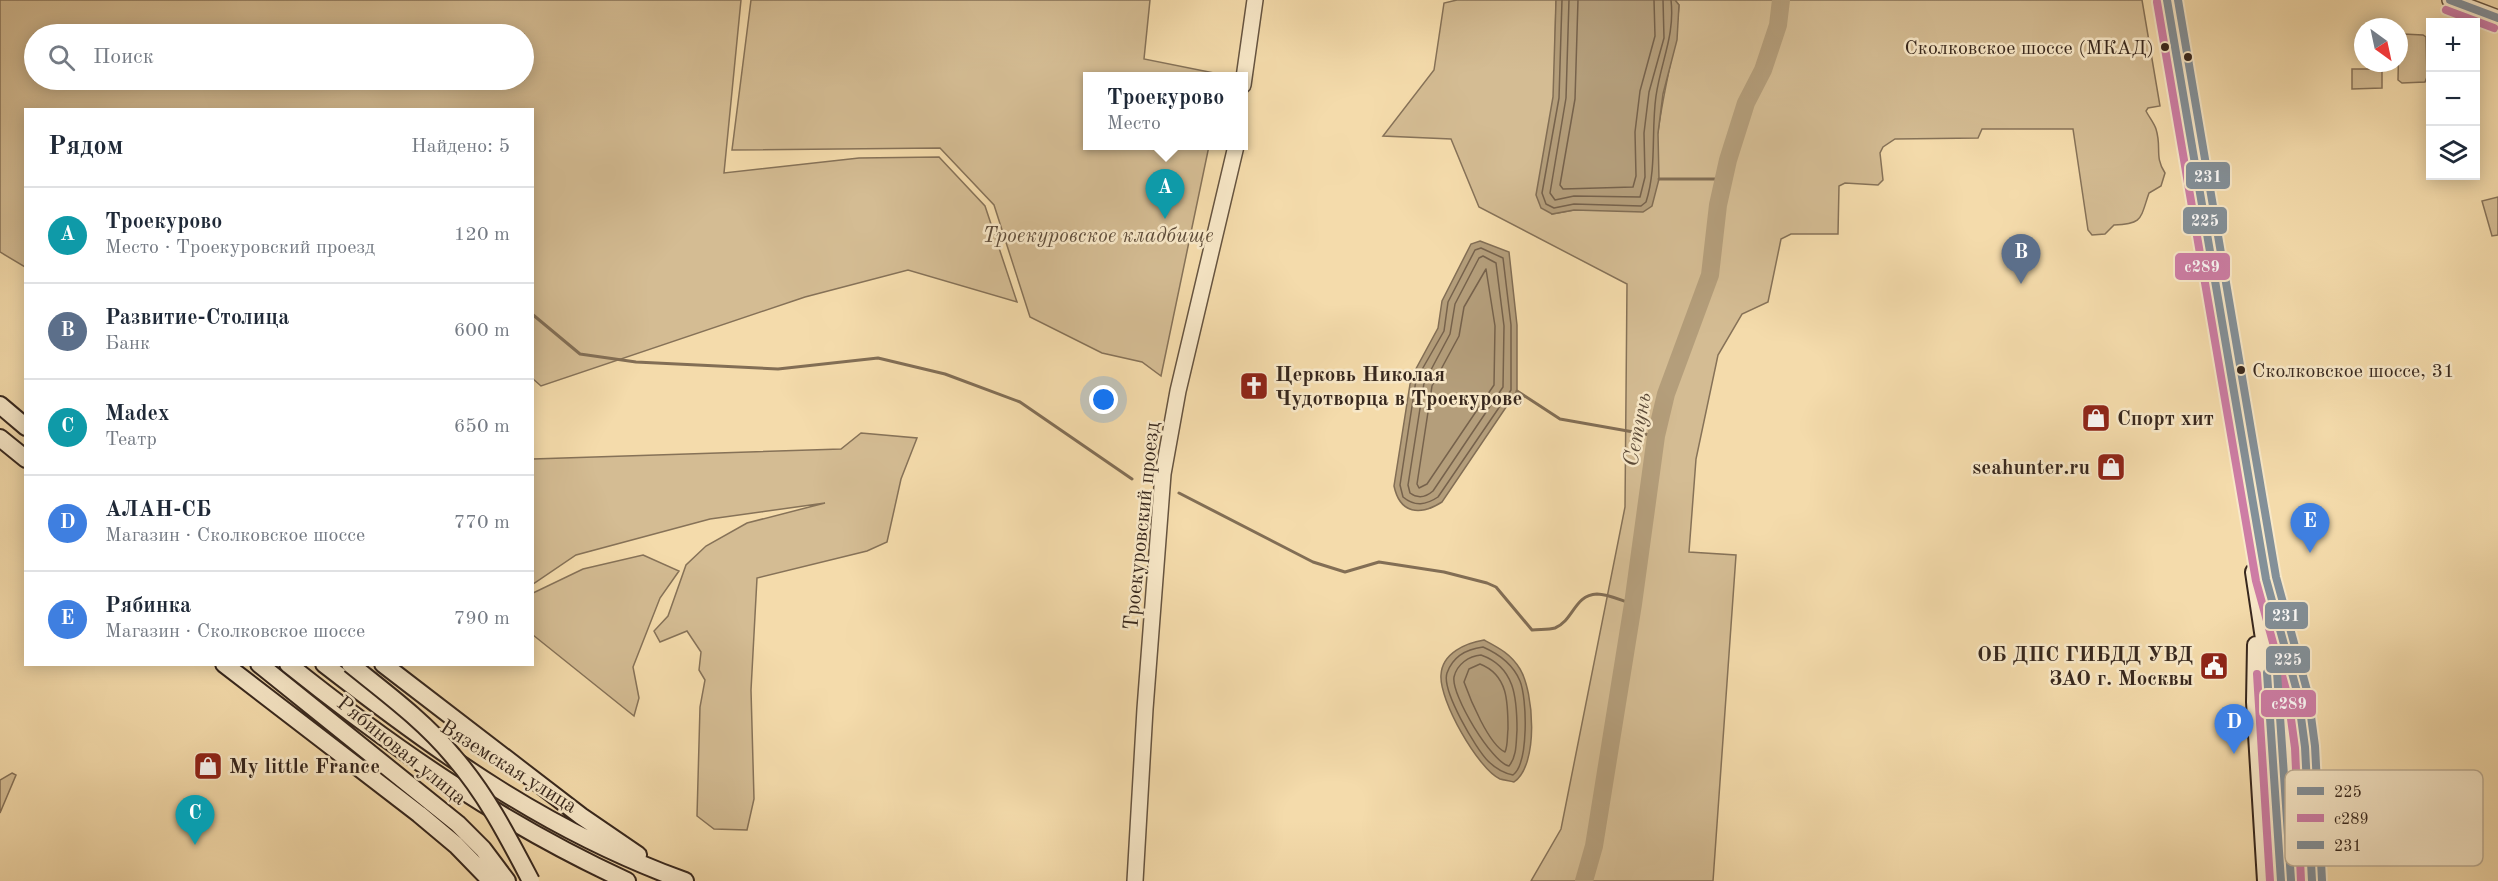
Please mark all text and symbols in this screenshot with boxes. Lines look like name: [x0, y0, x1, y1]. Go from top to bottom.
north arrow: [2354, 18, 2408, 72]
map controls: [2426, 18, 2480, 180]
button: +: [2426, 18, 2480, 72]
search box: [24, 24, 534, 90]
place label: Сколковское шоссе (МКАД): [1904, 39, 2154, 59]
icon: search: [45, 41, 78, 74]
marker: Сколковское шоссе (МКАД): [2159, 41, 2171, 53]
text: Поиск: [93, 46, 154, 68]
unlabelled marker: [2182, 51, 2194, 63]
popup: [1083, 72, 1248, 150]
button: −: [2426, 72, 2480, 126]
text: Троекурово: [1107, 87, 1224, 109]
text: Место: [1107, 114, 1161, 134]
button: layers: [2426, 126, 2480, 180]
text: Рядом: [48, 134, 123, 160]
text: Найдено: 5: [411, 137, 510, 157]
line badge: 231: [2185, 161, 2231, 190]
pin: A: [1146, 170, 1184, 219]
text: 231: [2194, 170, 2222, 186]
line badge: 225: [2182, 206, 2228, 235]
text: Троекурово: [105, 211, 222, 233]
text: 225: [2191, 214, 2219, 230]
text: A: [60, 225, 75, 245]
text: 120 m: [454, 225, 510, 245]
park label: Троекуровское кладбище: [982, 226, 1214, 247]
pin: B: [2002, 234, 2040, 284]
text: Место · Троекуровский проезд: [105, 238, 375, 258]
line badge: с289: [2174, 252, 2231, 281]
text: с289: [2184, 260, 2220, 276]
text: Развитие-Столица: [105, 307, 290, 329]
text: B: [60, 321, 75, 341]
text: 600 m: [454, 321, 510, 341]
text: Банк: [105, 334, 150, 354]
place label: Сколковское шоссе, 31: [2252, 362, 2455, 382]
marker: Сколковское шоссе, 31: [2235, 364, 2247, 376]
place label: Церковь Николая Чудотворца в Троекурове: [1275, 365, 1522, 410]
church icon: Церковь Николая Чудотворца в Троекурове: [1238, 370, 1270, 402]
your location: [1089, 385, 1118, 414]
water label: Сетунь: [1620, 390, 1656, 468]
shop icon: Спорт хит: [2080, 402, 2112, 434]
text: Madex: [105, 403, 169, 425]
place label: Спорт хит: [2117, 409, 2214, 430]
text: C: [61, 417, 74, 437]
text: 650 m: [454, 417, 510, 437]
street label: Троекуровский проезд: [1121, 420, 1164, 631]
text: Театр: [105, 430, 157, 450]
shop icon: seahunter.ru: [2095, 451, 2127, 483]
place label: seahunter.ru: [1972, 458, 2090, 479]
text: АЛАН-СБ: [105, 499, 211, 521]
pin: E: [2290, 504, 2330, 553]
text: D: [60, 513, 75, 533]
text: 770 m: [454, 513, 510, 533]
text: Магазин · Сколковское шоссе: [105, 526, 365, 546]
text: Рябинка: [105, 595, 191, 617]
line badge: 231: [2264, 601, 2309, 630]
text: E: [61, 609, 74, 629]
text: 790 m: [454, 609, 510, 629]
text: 231: [2272, 609, 2300, 625]
text: Магазин · Сколковское шоссе: [105, 622, 365, 642]
place label: ОБ ДПС ГИБДД УВД ЗАО г. Москвы: [1977, 645, 2193, 690]
line badge: 225: [2265, 645, 2311, 674]
public building icon: ОБ ДПС ГИБДД УВД ЗАО г. Москвы: [2198, 650, 2230, 682]
text: 225: [2274, 653, 2302, 669]
line badge: с289: [2260, 689, 2317, 718]
street label: Рябиновая улица: [332, 693, 470, 810]
text: с289: [2271, 697, 2307, 713]
pin: D: [2214, 704, 2254, 754]
street label: Вяземская улица: [436, 717, 580, 818]
shop icon: My little France: [192, 750, 224, 782]
place label: My little France: [229, 757, 380, 778]
legend: [2285, 770, 2483, 866]
text: 225: [2334, 785, 2362, 801]
pin: C: [176, 796, 214, 845]
text: с289: [2334, 812, 2369, 828]
text: 231: [2334, 839, 2362, 855]

